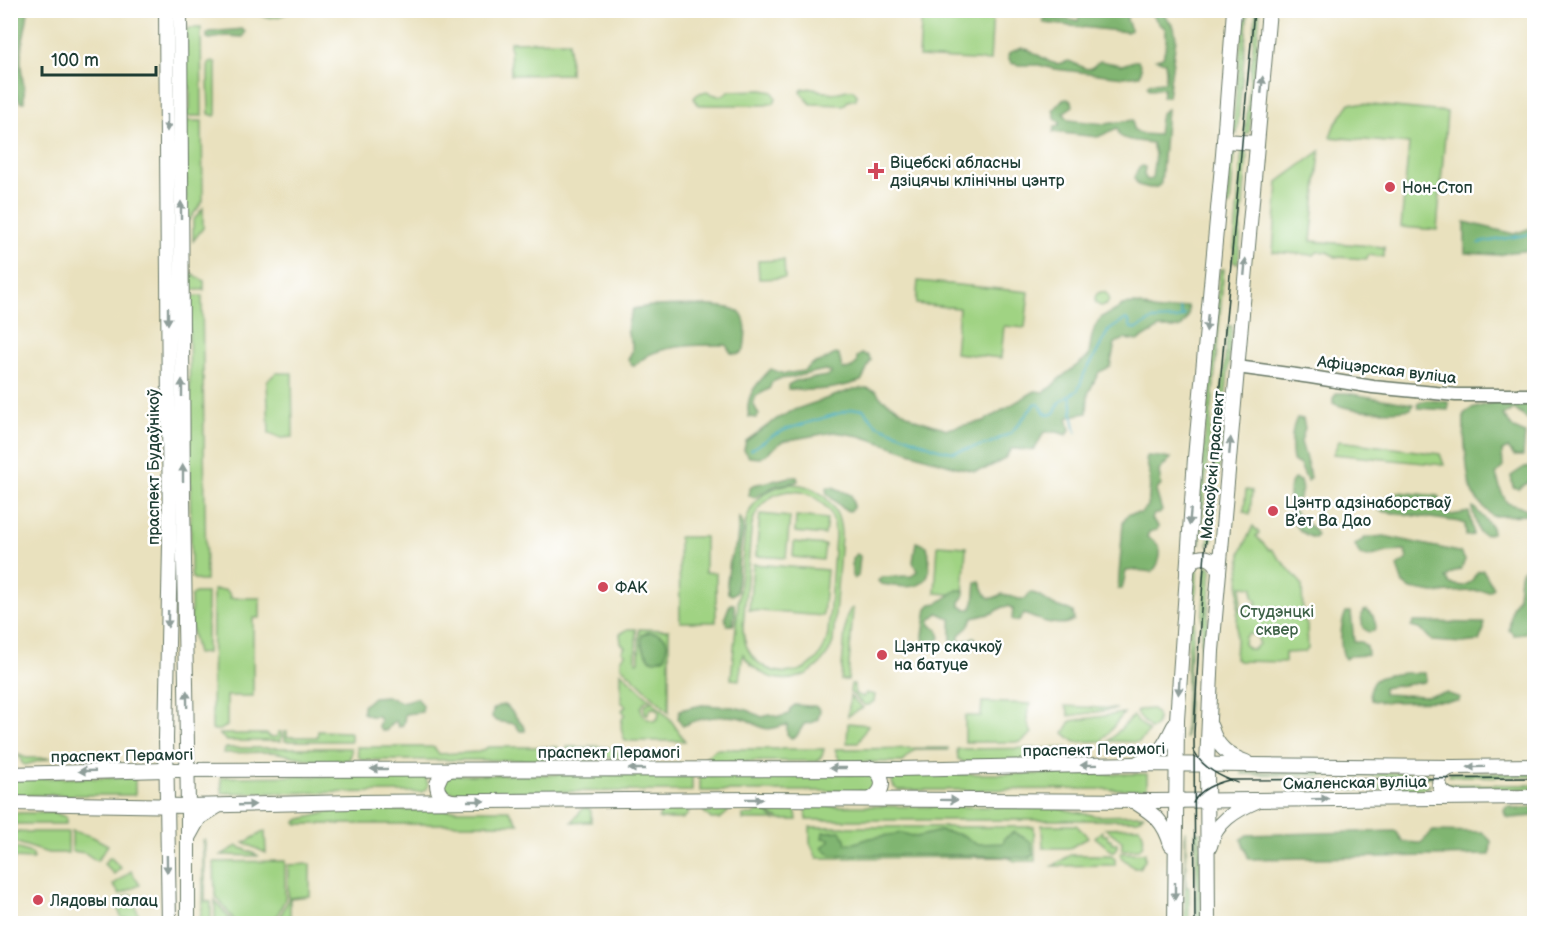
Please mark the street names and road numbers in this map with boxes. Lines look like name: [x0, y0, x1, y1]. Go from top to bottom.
street label: Афіцэрская вуліца: [1315, 352, 1458, 389]
street label: праспект Будаўнікоў: [145, 388, 164, 545]
street label: Маскоўскі праспект: [1198, 390, 1230, 540]
street label: праспект Перамогі: [1023, 740, 1165, 761]
street label: праспект Перамогі: [538, 744, 680, 763]
street label: праспект Перамогі: [51, 746, 193, 767]
street label: Смаленская вуліца: [1283, 773, 1428, 794]

